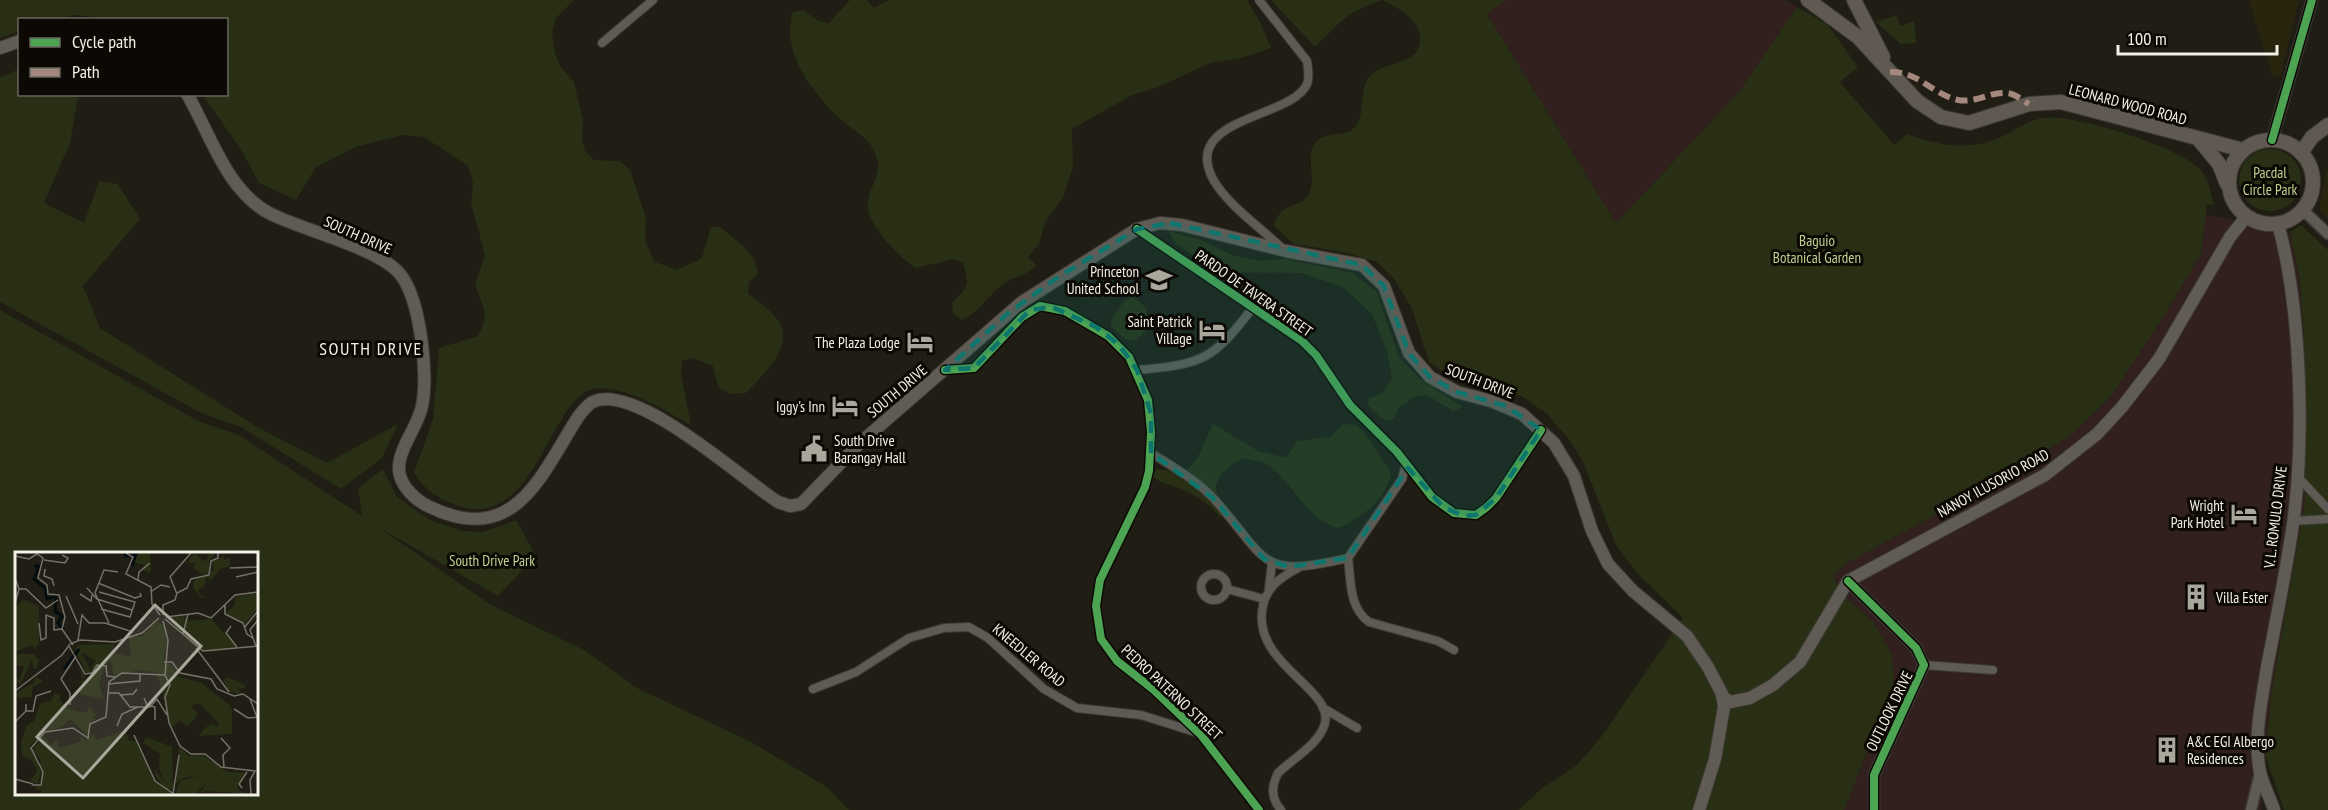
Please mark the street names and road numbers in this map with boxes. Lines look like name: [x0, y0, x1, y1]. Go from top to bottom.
street label: LEONARD WOOD ROAD: [2067, 79, 2189, 129]
street label: SOUTH DRIVE: [321, 212, 395, 258]
street label: PARDO DE TAVERA STREET: [1192, 245, 1317, 341]
street label: SOUTH DRIVE: [1443, 359, 1517, 403]
street label: SOUTH DRIVE: [863, 360, 931, 422]
street label: NANOY ILUSORIO ROAD: [1934, 444, 2052, 522]
street label: V. L. ROMULO DRIVE: [2259, 465, 2291, 570]
street label: KNEEDLER ROAD: [989, 619, 1069, 691]
street label: PEDRO PATERNO STREET: [1118, 640, 1227, 744]
street label: OUTLOOK DRIVE: [1861, 668, 1917, 754]

